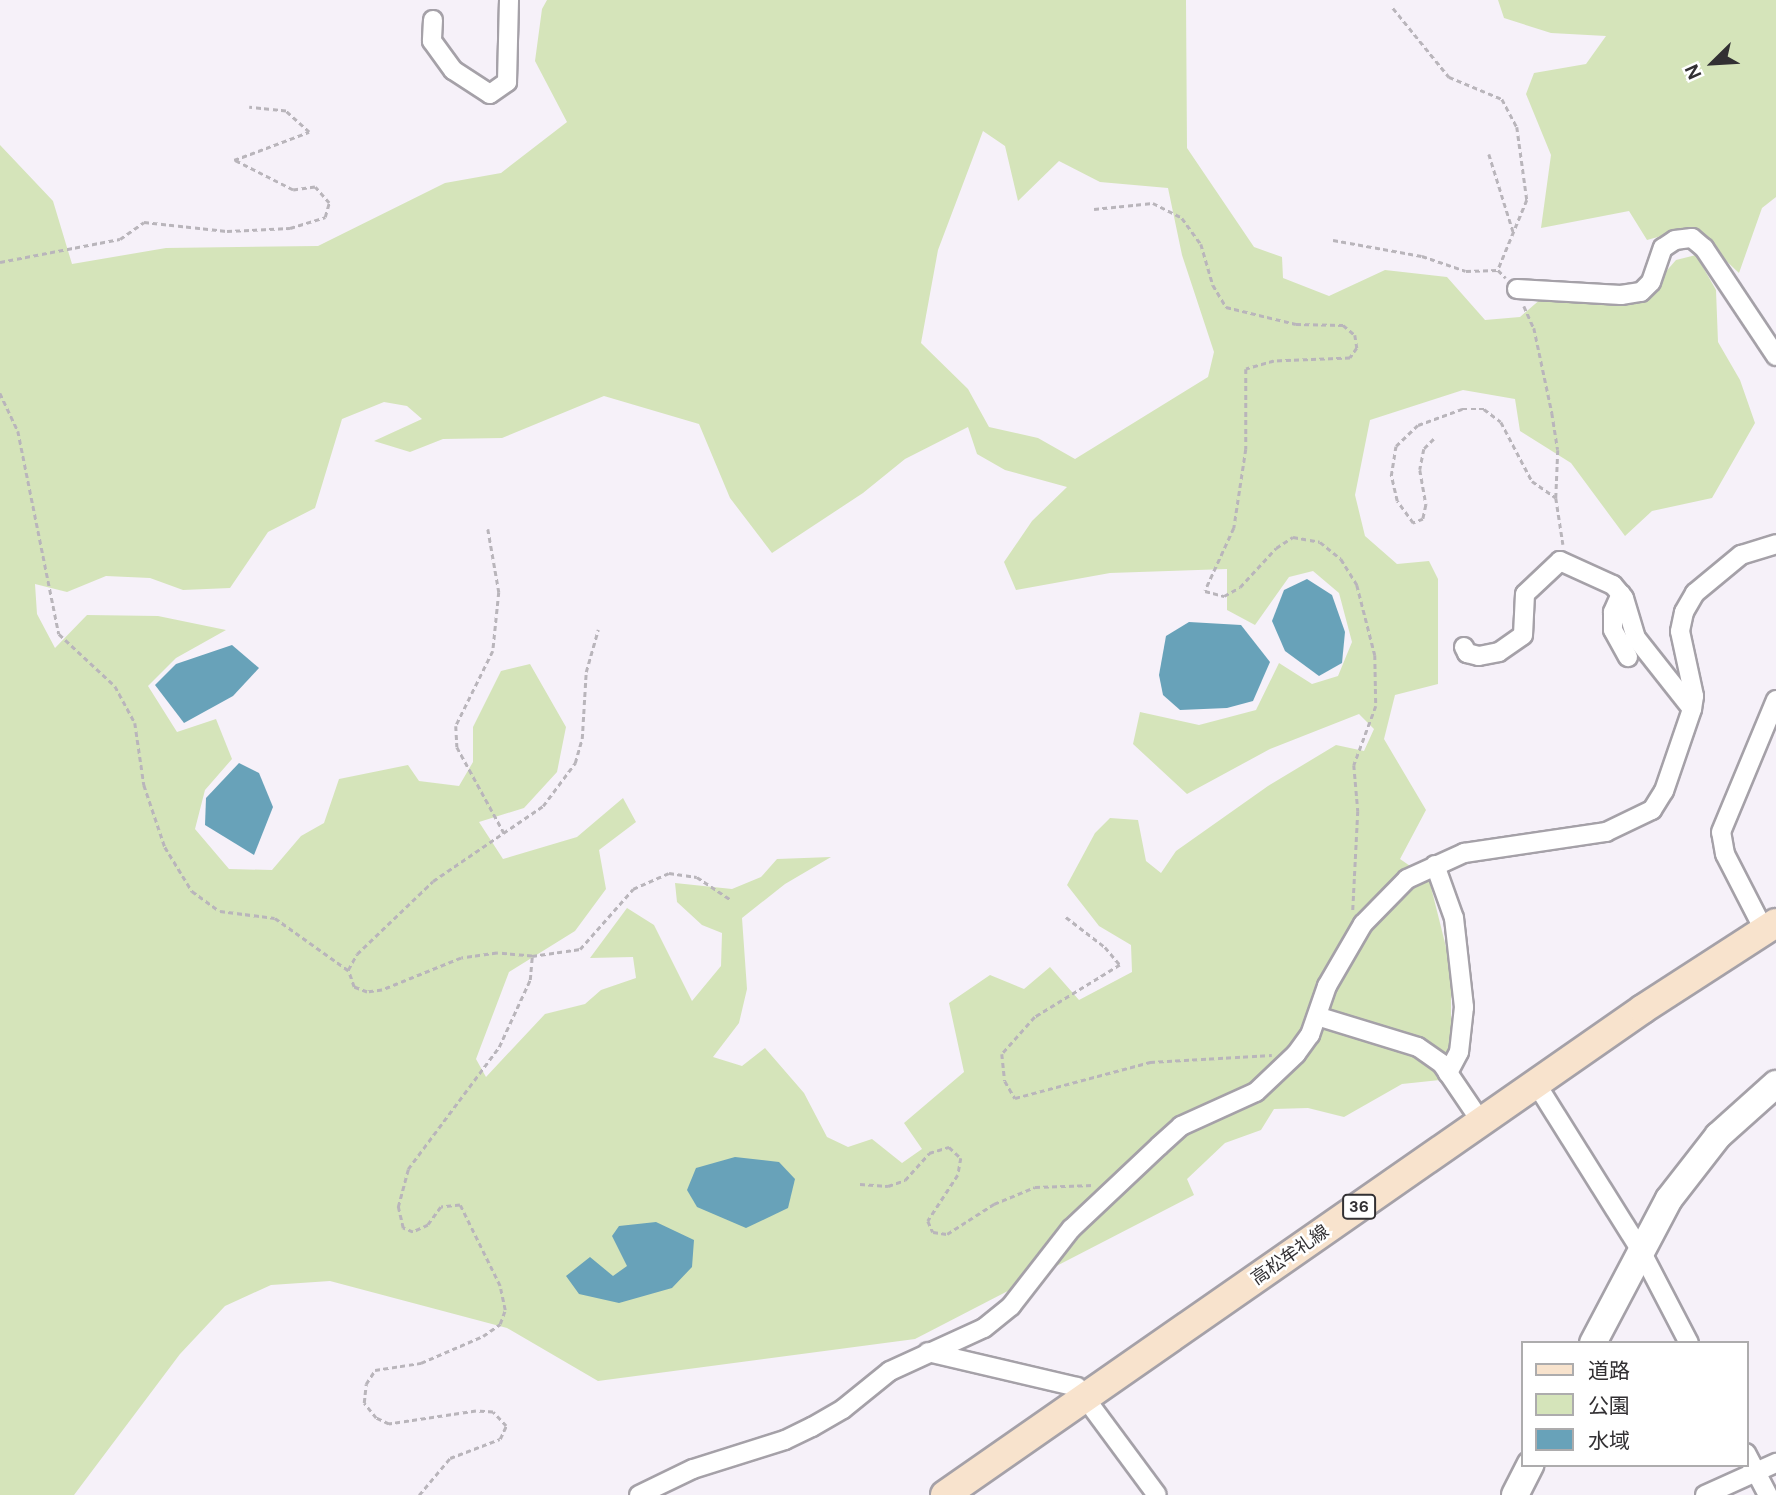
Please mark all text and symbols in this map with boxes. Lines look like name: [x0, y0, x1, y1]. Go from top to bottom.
north arrow: [1678, 28, 1748, 98]
text: N: [1679, 60, 1708, 83]
road number: 36: [1342, 1194, 1376, 1219]
street label: 高松牟礼線: [1247, 1220, 1333, 1290]
legend: [1520, 1341, 1748, 1467]
text: 道路: [1588, 1357, 1630, 1385]
text: 公園: [1588, 1392, 1630, 1420]
text: 水域: [1588, 1427, 1630, 1455]

